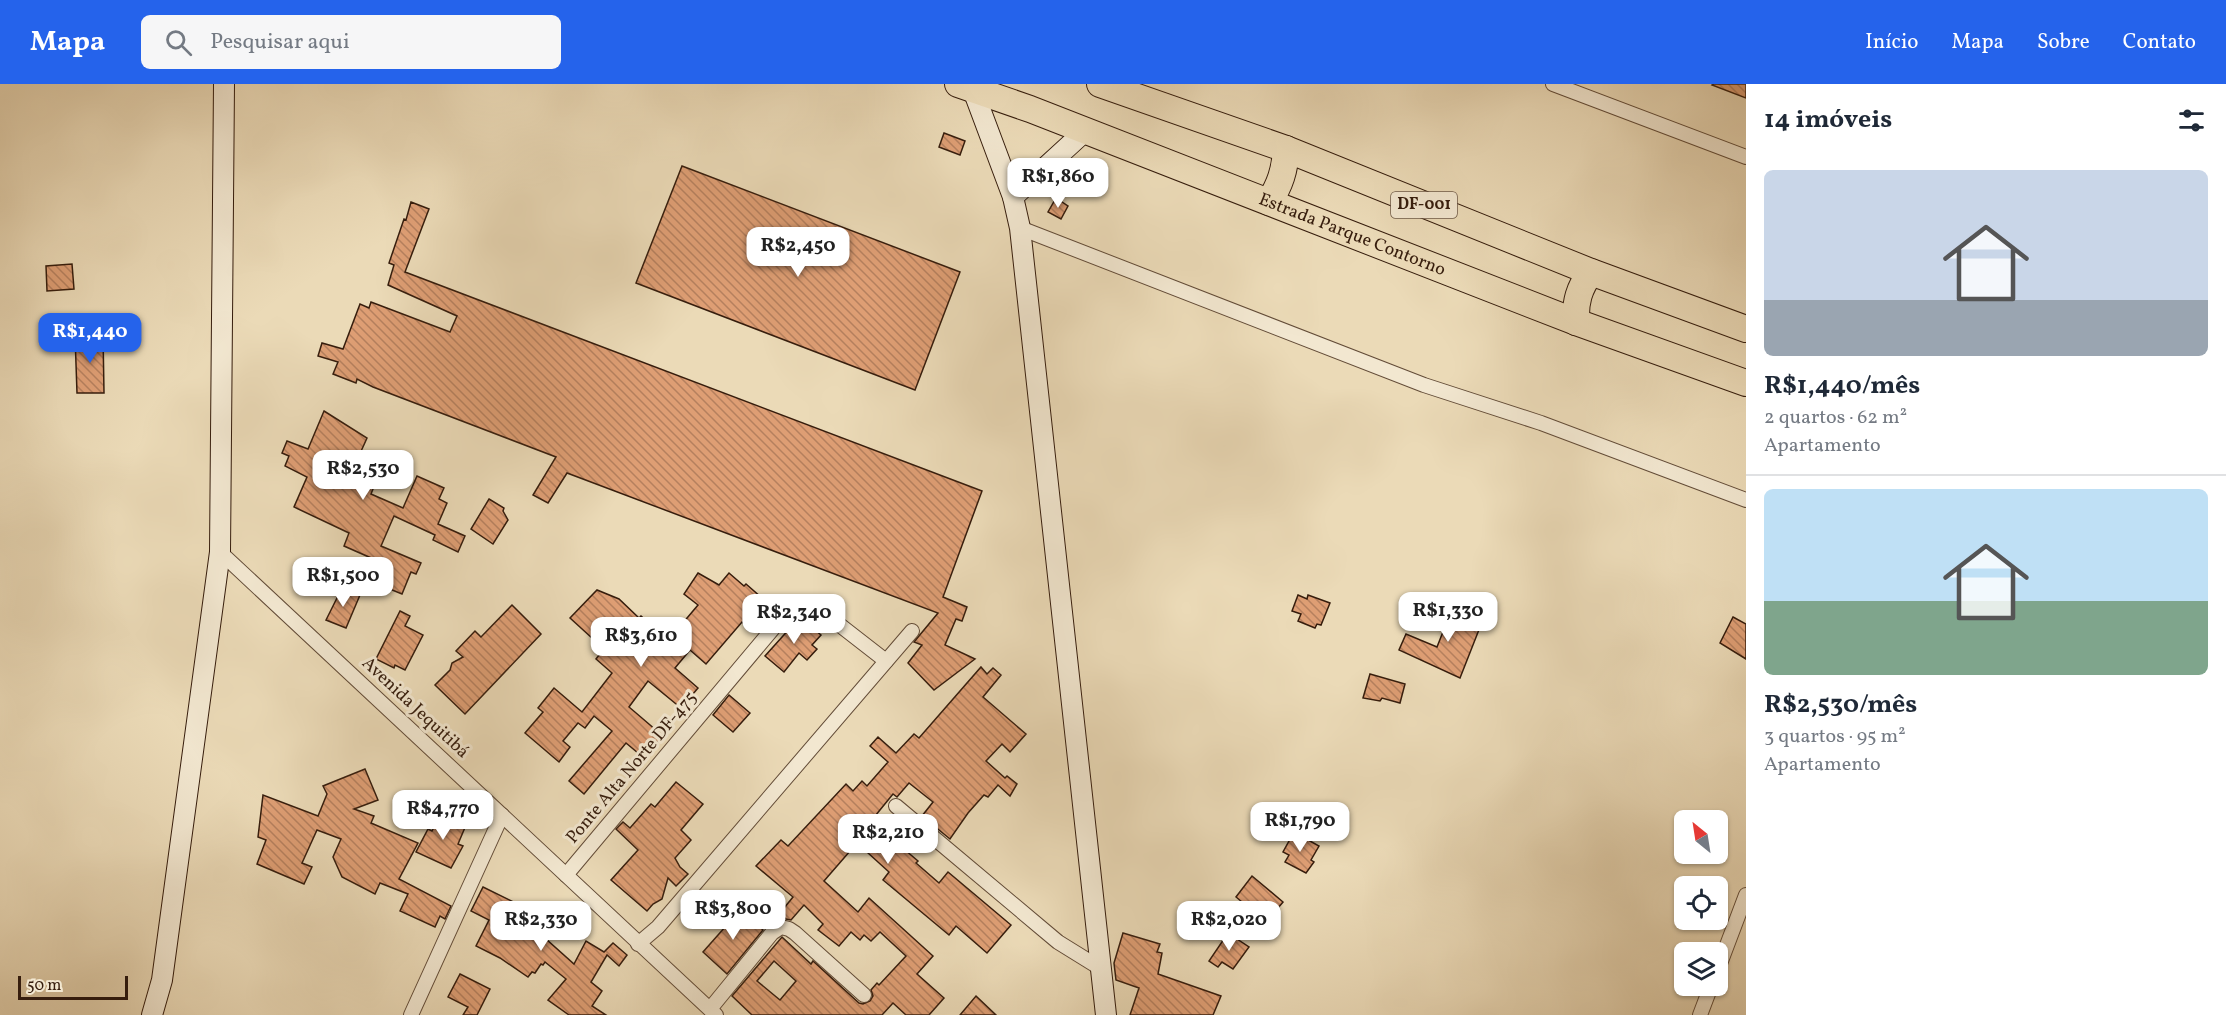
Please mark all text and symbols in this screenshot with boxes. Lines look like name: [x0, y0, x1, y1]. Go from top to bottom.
search box: [141, 15, 561, 69]
text: Mapa: [30, 23, 105, 62]
icon: search: [162, 26, 195, 59]
text: Pesquisar aqui: [210, 27, 350, 58]
text: Início: [1865, 28, 1918, 57]
text: Mapa: [1951, 28, 2004, 57]
text: Sobre: [2037, 28, 2090, 57]
text: Contato: [2123, 28, 2196, 57]
text: 14 imóveis: [1764, 102, 1892, 138]
icon: filters: [2175, 104, 2208, 137]
pin: R$1,860: [1003, 158, 1113, 209]
text: R$1,860: [1021, 163, 1095, 191]
street label: Estrada Parque Contorno: [1255, 187, 1449, 282]
road number: DF-001: [1391, 192, 1457, 218]
icon: home: [1932, 209, 2040, 317]
pin: R$2,450: [743, 227, 853, 278]
text: R$2,450: [761, 232, 835, 260]
pin: R$1,440: [35, 313, 145, 364]
text: R$1,440: [52, 318, 128, 346]
text: R$1,440/mês: [1764, 368, 1920, 404]
text: 2 quartos · 62 m²: [1764, 404, 1907, 432]
text: Apartamento: [1764, 432, 1881, 460]
pin: R$2,530: [308, 450, 418, 501]
text: R$2,530: [326, 455, 400, 483]
icon: home: [1932, 528, 2040, 636]
pin: R$1,500: [288, 557, 398, 608]
text: R$1,500: [306, 562, 380, 590]
pin: R$1,330: [1393, 592, 1503, 643]
pin: R$2,340: [739, 594, 849, 645]
text: R$1,330: [1413, 597, 1484, 625]
text: R$2,340: [756, 599, 832, 627]
pin: R$3,610: [586, 617, 696, 668]
text: R$3,610: [605, 622, 677, 650]
street label: Avenida Jequitibá: [356, 652, 474, 764]
street label: Ponte Alta Norte DF-475: [561, 686, 703, 850]
text: R$2,530/mês: [1764, 687, 1917, 723]
text: 3 quartos · 95 m²: [1764, 723, 1906, 751]
text: Apartamento: [1764, 751, 1881, 779]
pin: R$4,770: [388, 790, 498, 841]
text: R$4,770: [406, 795, 480, 823]
pin: R$1,790: [1245, 802, 1355, 853]
text: R$1,790: [1264, 807, 1336, 835]
north arrow: [1674, 810, 1728, 864]
map controls: [1674, 810, 1728, 996]
pin: R$2,210: [833, 814, 943, 865]
text: R$2,210: [852, 819, 924, 847]
button: locate: [1674, 876, 1728, 930]
pin: R$3,800: [678, 890, 788, 941]
text: R$3,800: [695, 895, 771, 923]
pin: R$2,330: [486, 901, 596, 952]
pin: R$2,020: [1174, 901, 1284, 952]
text: R$2,330: [504, 906, 578, 934]
text: R$2,020: [1191, 906, 1267, 934]
button: layers: [1674, 942, 1728, 996]
scale bar: [18, 973, 128, 1000]
text: 50 m: [27, 975, 61, 997]

